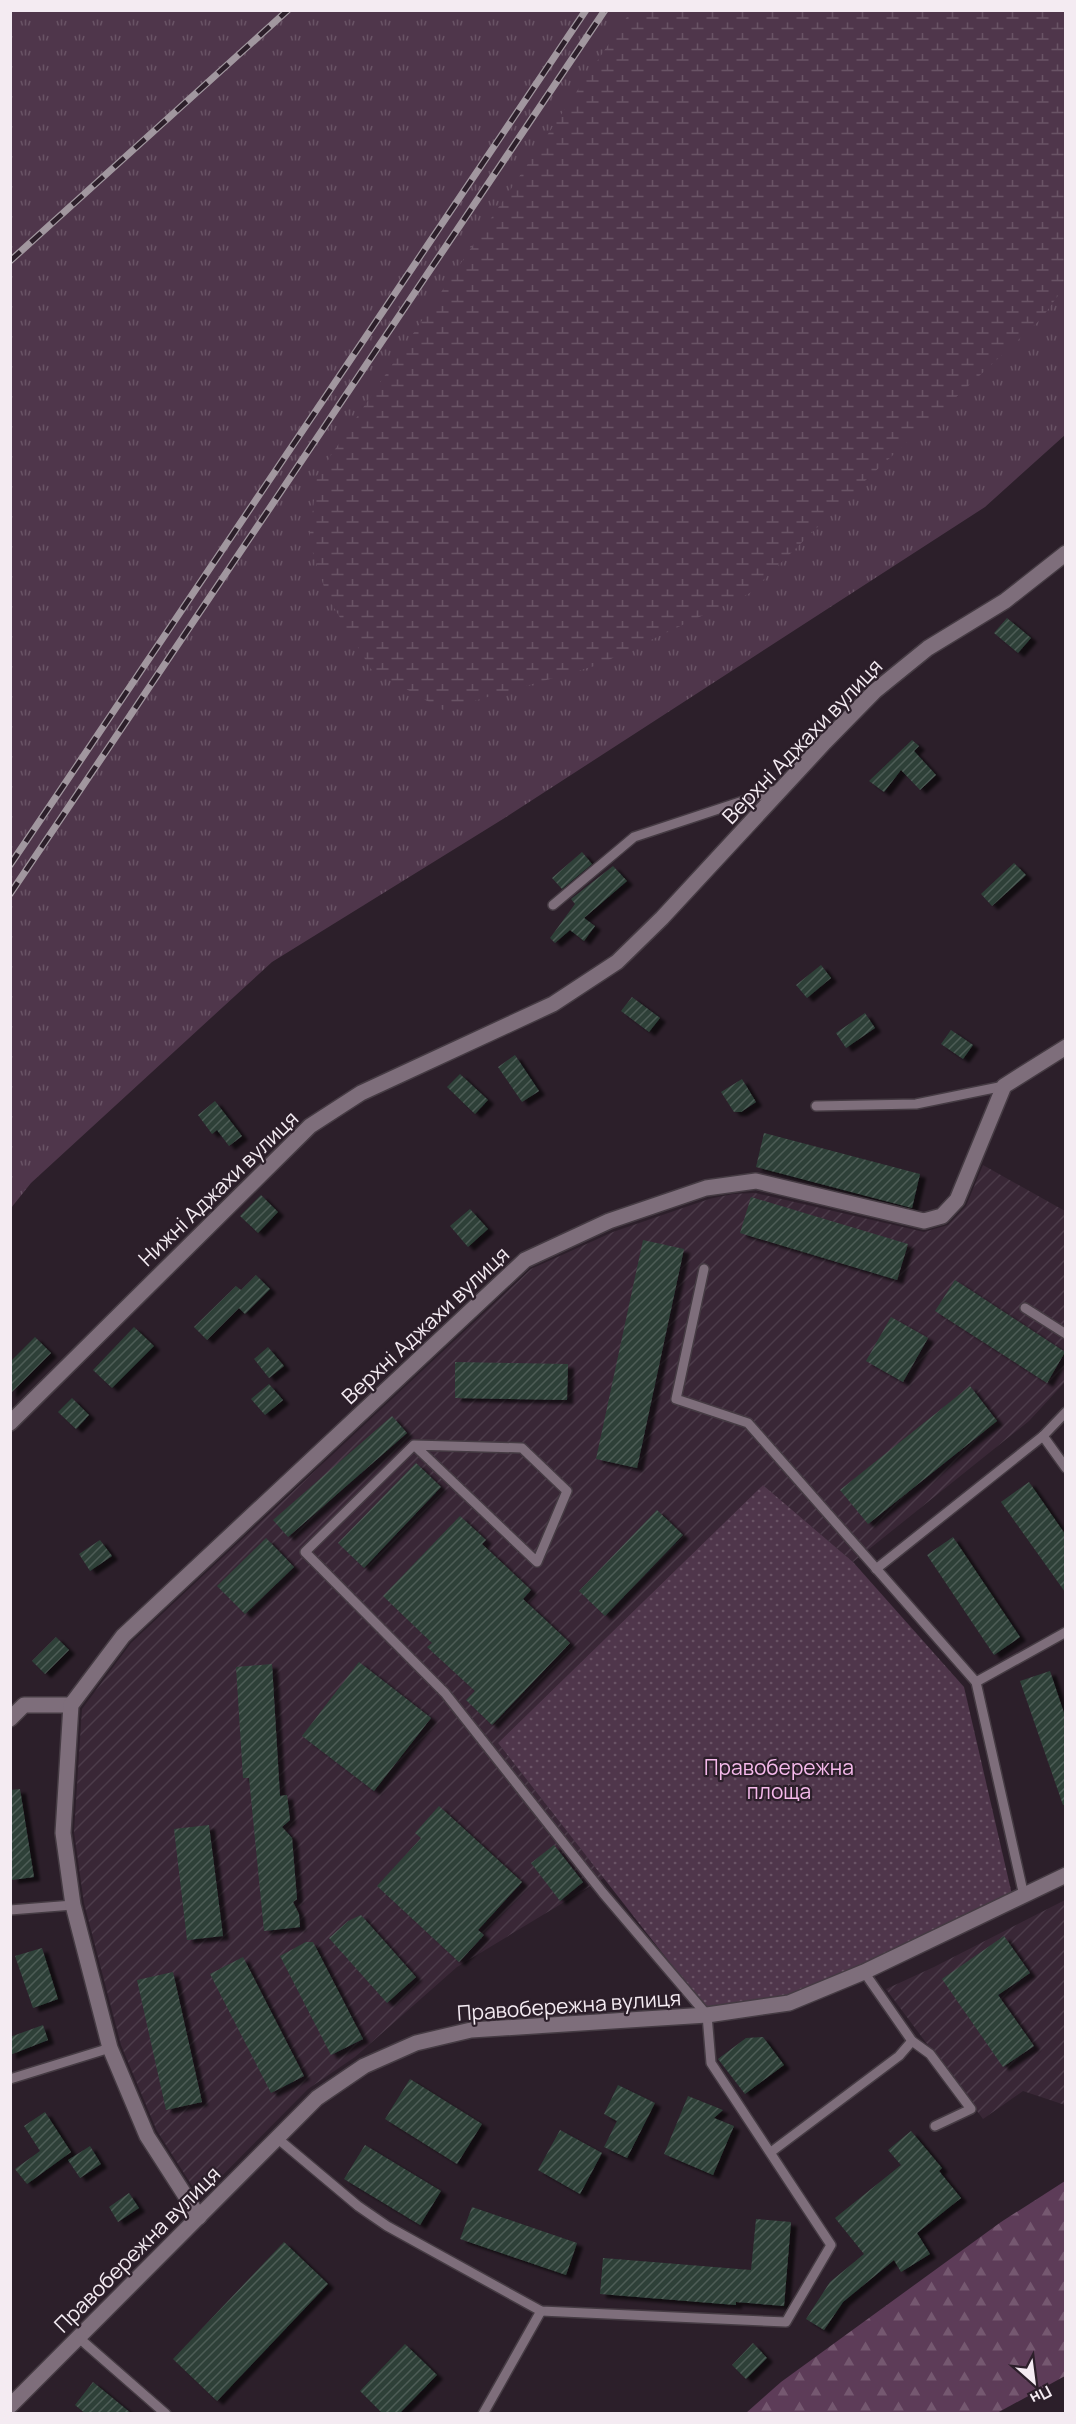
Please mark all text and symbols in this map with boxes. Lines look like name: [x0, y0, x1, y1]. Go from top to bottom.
street label: Верхні Аджахи вулиця: [716, 652, 888, 830]
street label: Нижні Аджахи вулиця: [132, 1104, 304, 1272]
street label: Верхні Аджахи вулиця: [335, 1240, 515, 1410]
park label: Правобережна площа: [704, 1753, 854, 1805]
street label: Правобережна вулиця: [456, 1983, 682, 2027]
street label: Правобережна вулиця: [48, 2160, 226, 2338]
north arrow: [1004, 2352, 1064, 2412]
text: Пн: [1026, 2380, 1056, 2410]

